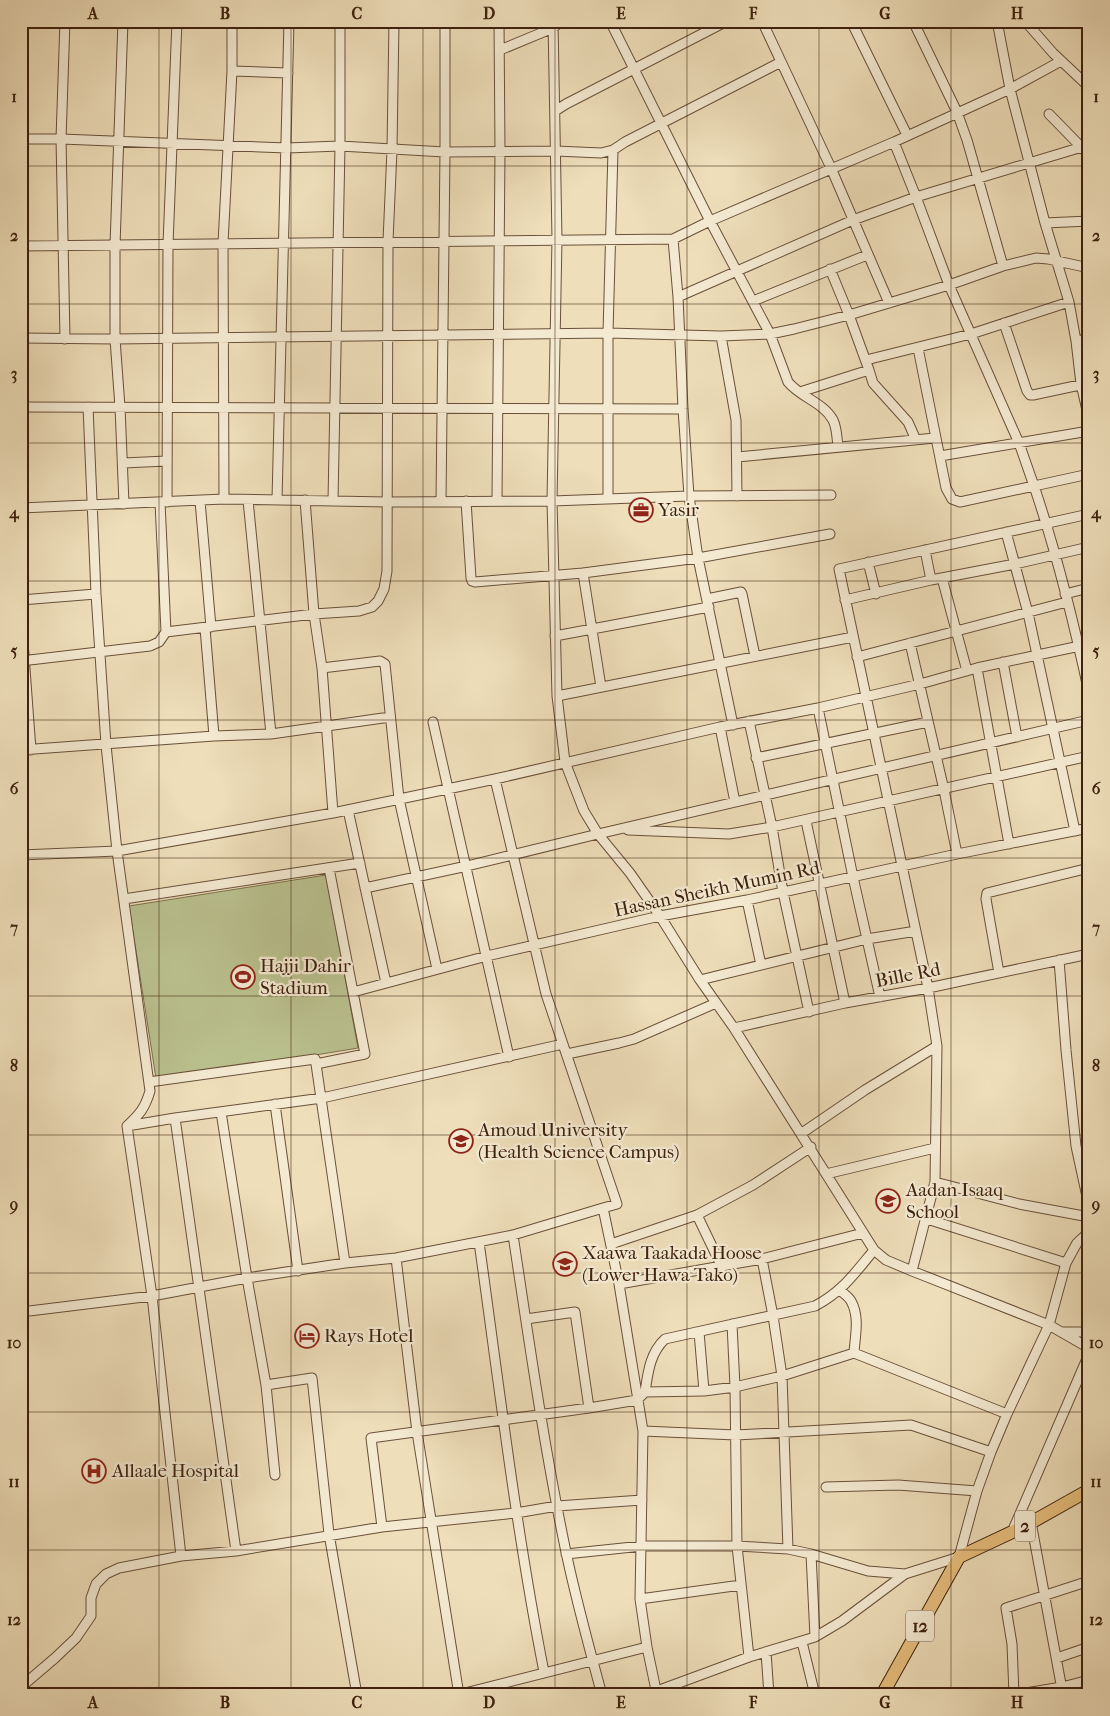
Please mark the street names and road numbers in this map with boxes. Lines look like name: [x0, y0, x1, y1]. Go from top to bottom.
street label: Hassan Sheikh Mumin Rd: [612, 856, 823, 922]
street label: Bille Rd: [874, 958, 943, 992]
road number: 2: [1015, 1510, 1035, 1542]
road number: 12: [906, 1610, 934, 1642]

